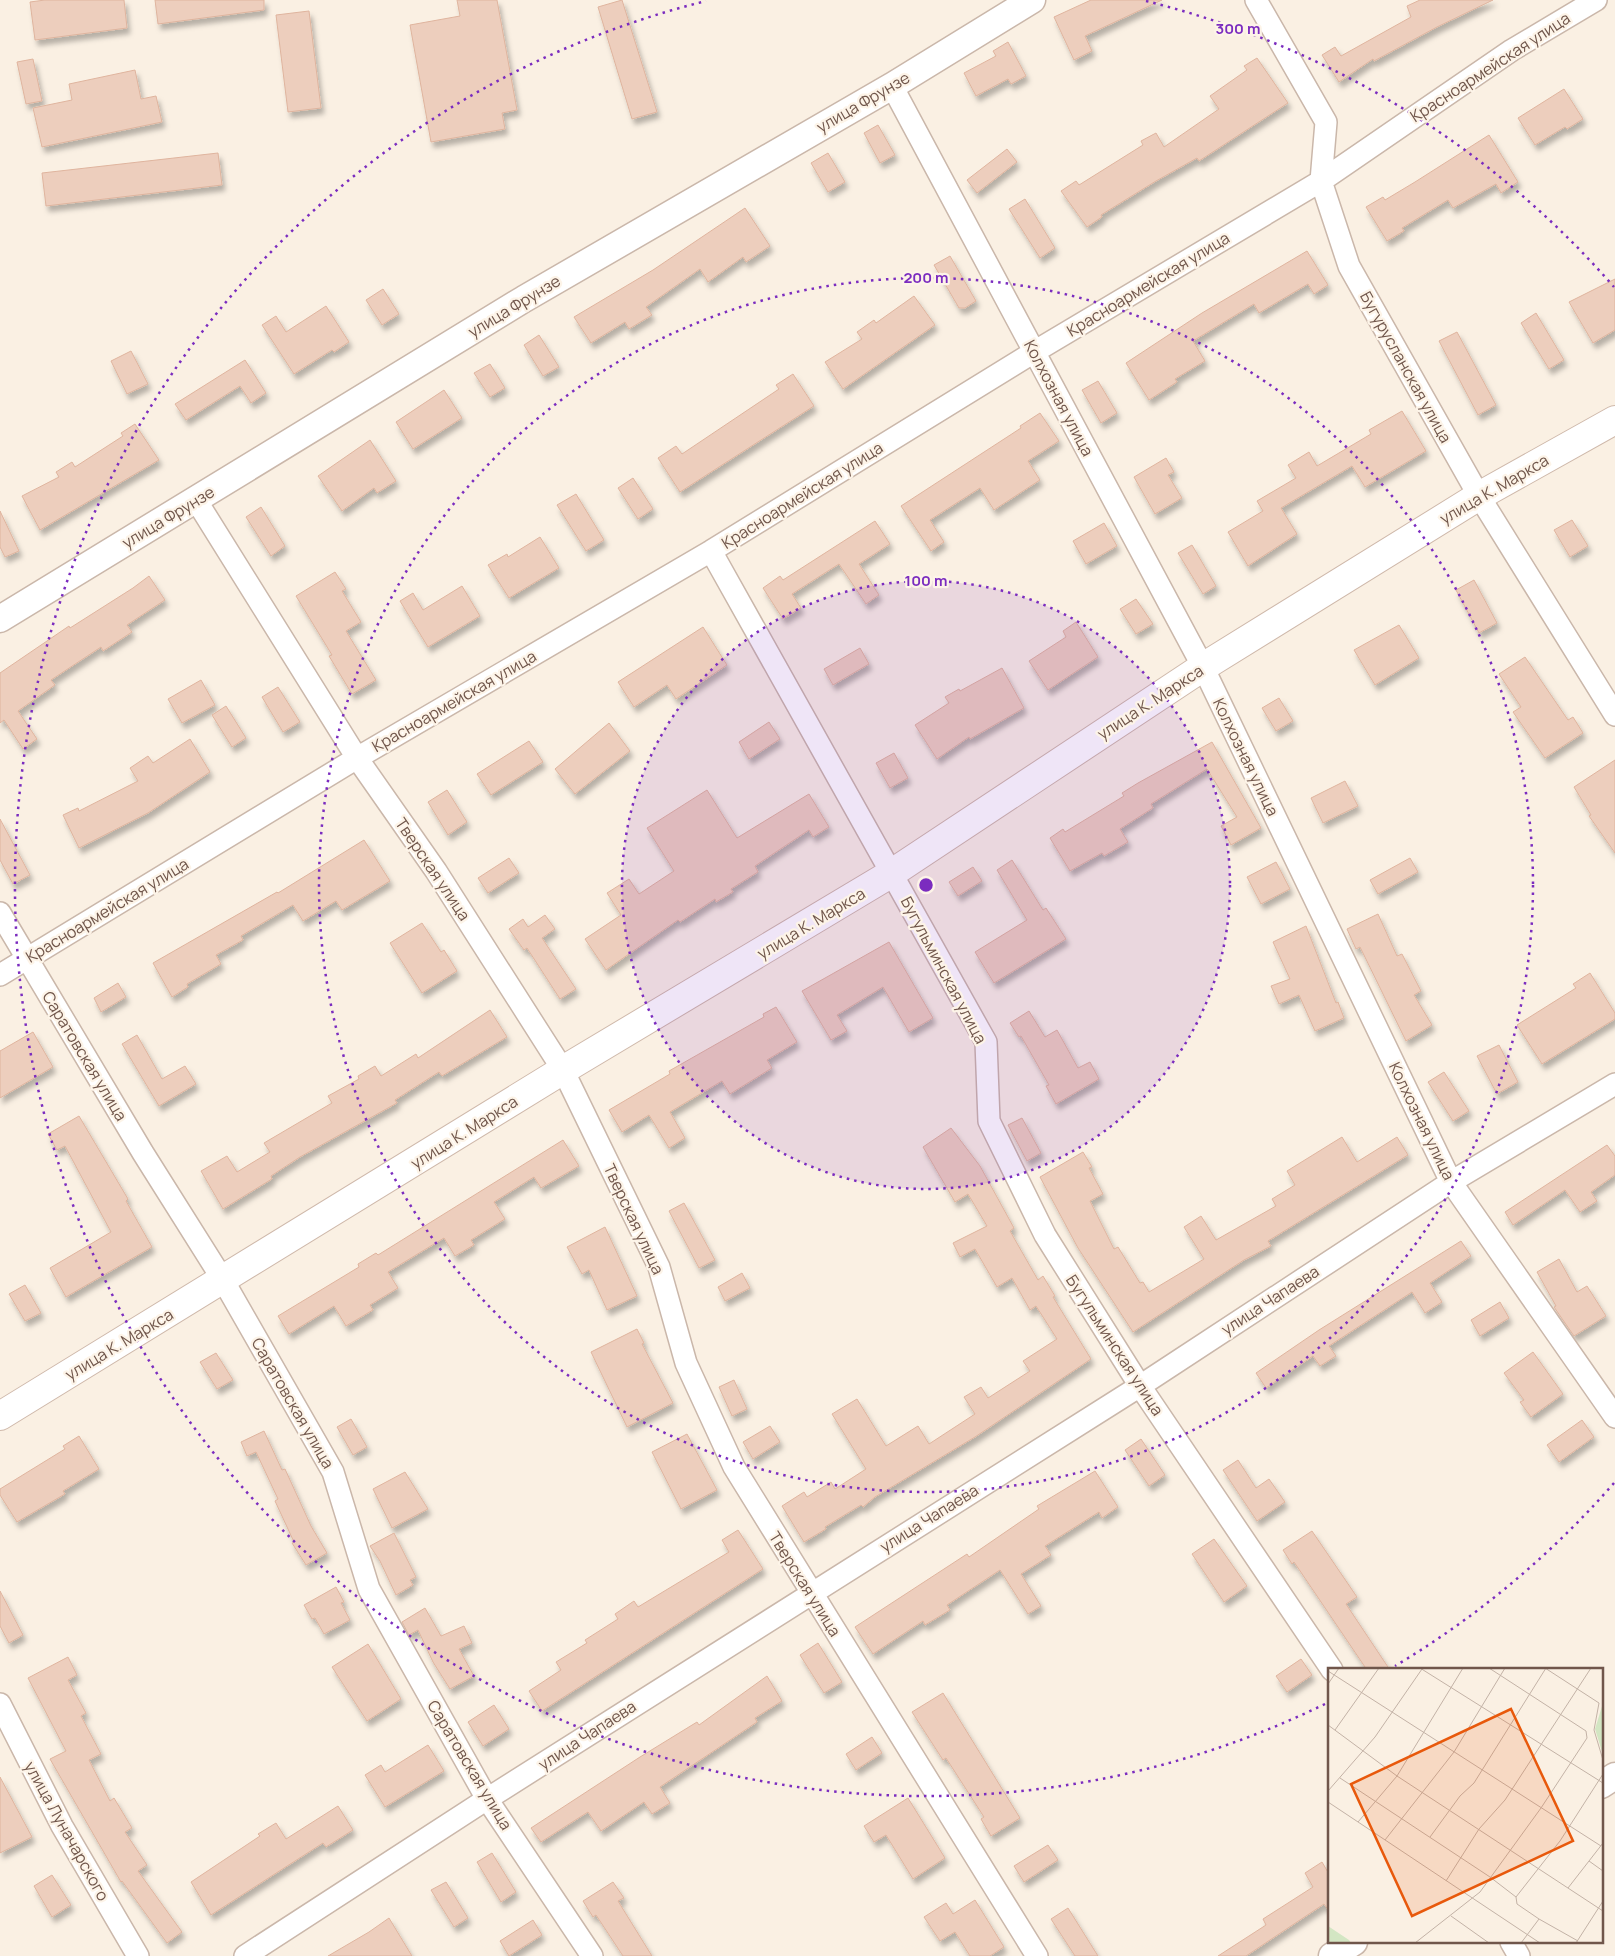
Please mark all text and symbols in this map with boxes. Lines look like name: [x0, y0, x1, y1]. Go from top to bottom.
street label: Красноармейская улица: [1406, 7, 1574, 127]
text: 300 m: [1216, 18, 1260, 39]
street label: улица Фрунзе: [812, 66, 914, 138]
street label: Красноармейская улица: [1062, 227, 1234, 341]
text: 200 m: [903, 267, 949, 288]
street label: улица Фрунзе: [464, 270, 564, 342]
street label: Бугурусланская улица: [1355, 287, 1457, 447]
street label: Колхозная улица: [1019, 336, 1099, 460]
street label: Красноармейская улица: [717, 436, 887, 554]
street label: улица К. Маркса: [1435, 449, 1553, 529]
street label: улица Фрунзе: [118, 481, 218, 553]
text: 100 m: [905, 570, 947, 591]
street label: Красноармейская улица: [368, 645, 540, 757]
street label: улица К. Маркса: [1093, 659, 1207, 745]
street label: Колхозная улица: [1208, 694, 1284, 820]
street label: Тверская улица: [390, 813, 476, 925]
street label: Красноармейская улица: [21, 853, 193, 967]
centre of rings: [917, 876, 935, 894]
street label: улица К. Маркса: [753, 882, 869, 964]
street label: Бугульминская улица: [896, 892, 992, 1048]
street label: Саратовская улица: [38, 987, 132, 1125]
street label: Колхозная улица: [1384, 1058, 1460, 1184]
street label: улица К. Маркса: [406, 1090, 522, 1174]
street label: Тверская улица: [599, 1160, 669, 1278]
street label: улица Чапаева: [1217, 1260, 1323, 1340]
street label: Бугульминская улица: [1061, 1270, 1169, 1420]
street label: улица К. Маркса: [61, 1303, 177, 1385]
street label: Саратовская улица: [247, 1334, 339, 1472]
street label: улица Чапаева: [875, 1479, 983, 1557]
street label: Тверская улица: [764, 1527, 846, 1641]
inset map: [1328, 1668, 1602, 1944]
street label: улица Чапаева: [534, 1695, 640, 1775]
street label: Саратовская улица: [423, 1696, 517, 1834]
street label: улица Луначарского: [19, 1757, 115, 1905]

